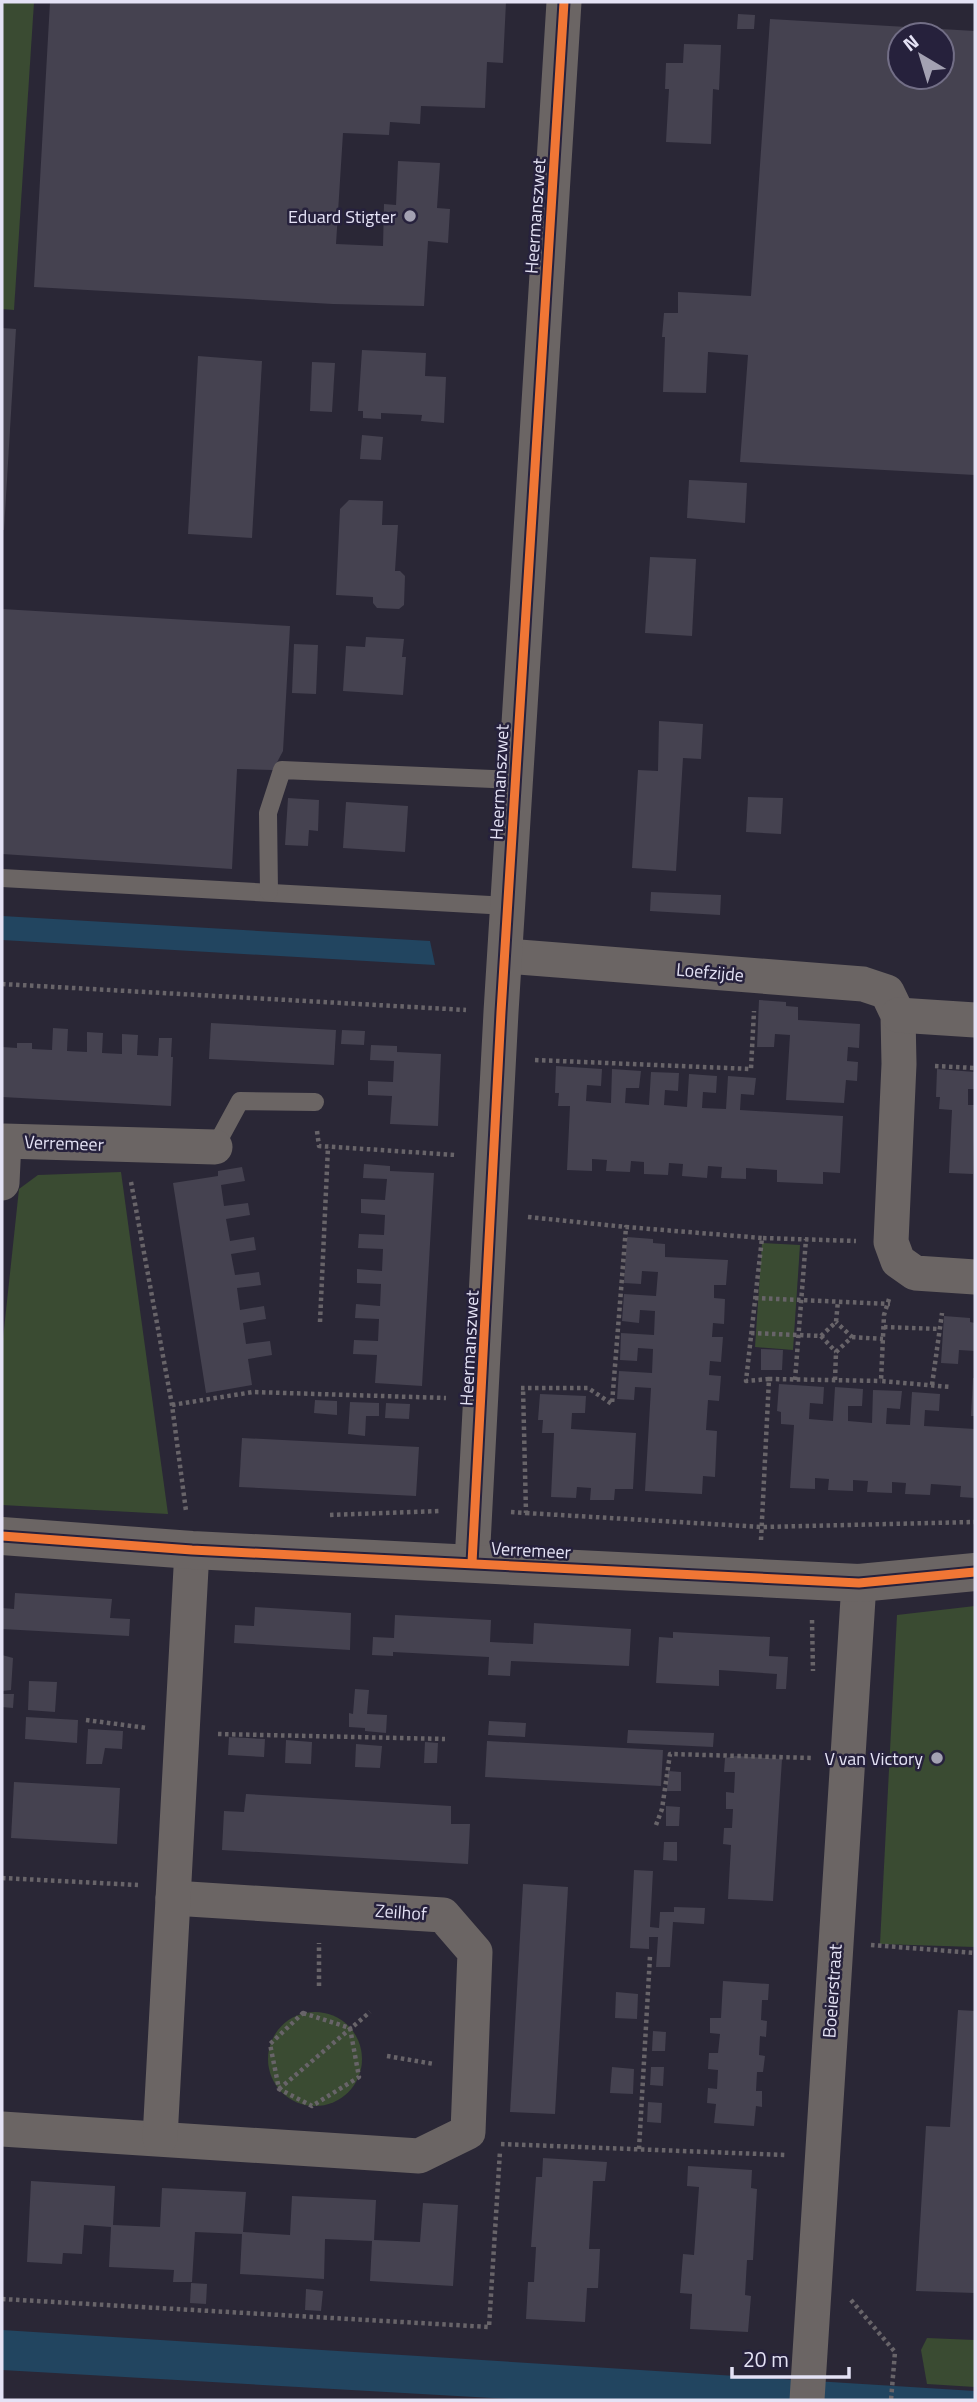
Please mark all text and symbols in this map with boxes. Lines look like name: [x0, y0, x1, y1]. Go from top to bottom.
north arrow: [886, 21, 956, 91]
text: N: [896, 27, 924, 58]
street label: Heermanszwet: [517, 157, 553, 275]
place label: Eduard Stigter: [288, 203, 396, 230]
marker: Eduard Stigter: [402, 208, 418, 224]
street label: Heermanszwet: [482, 723, 516, 841]
street label: Loefzijde: [675, 956, 745, 988]
street label: Verremeer: [24, 1128, 104, 1158]
street label: Heermanszwet: [452, 1289, 486, 1407]
street label: Verremeer: [490, 1534, 572, 1566]
place label: V van Victory: [824, 1745, 923, 1772]
marker: V van Victory: [929, 1750, 945, 1766]
street label: Zeilhof: [374, 1897, 428, 1927]
street label: Boeierstraat: [815, 1942, 849, 2039]
scale bar: [732, 2336, 849, 2380]
text: 20 m: [743, 2343, 789, 2375]

